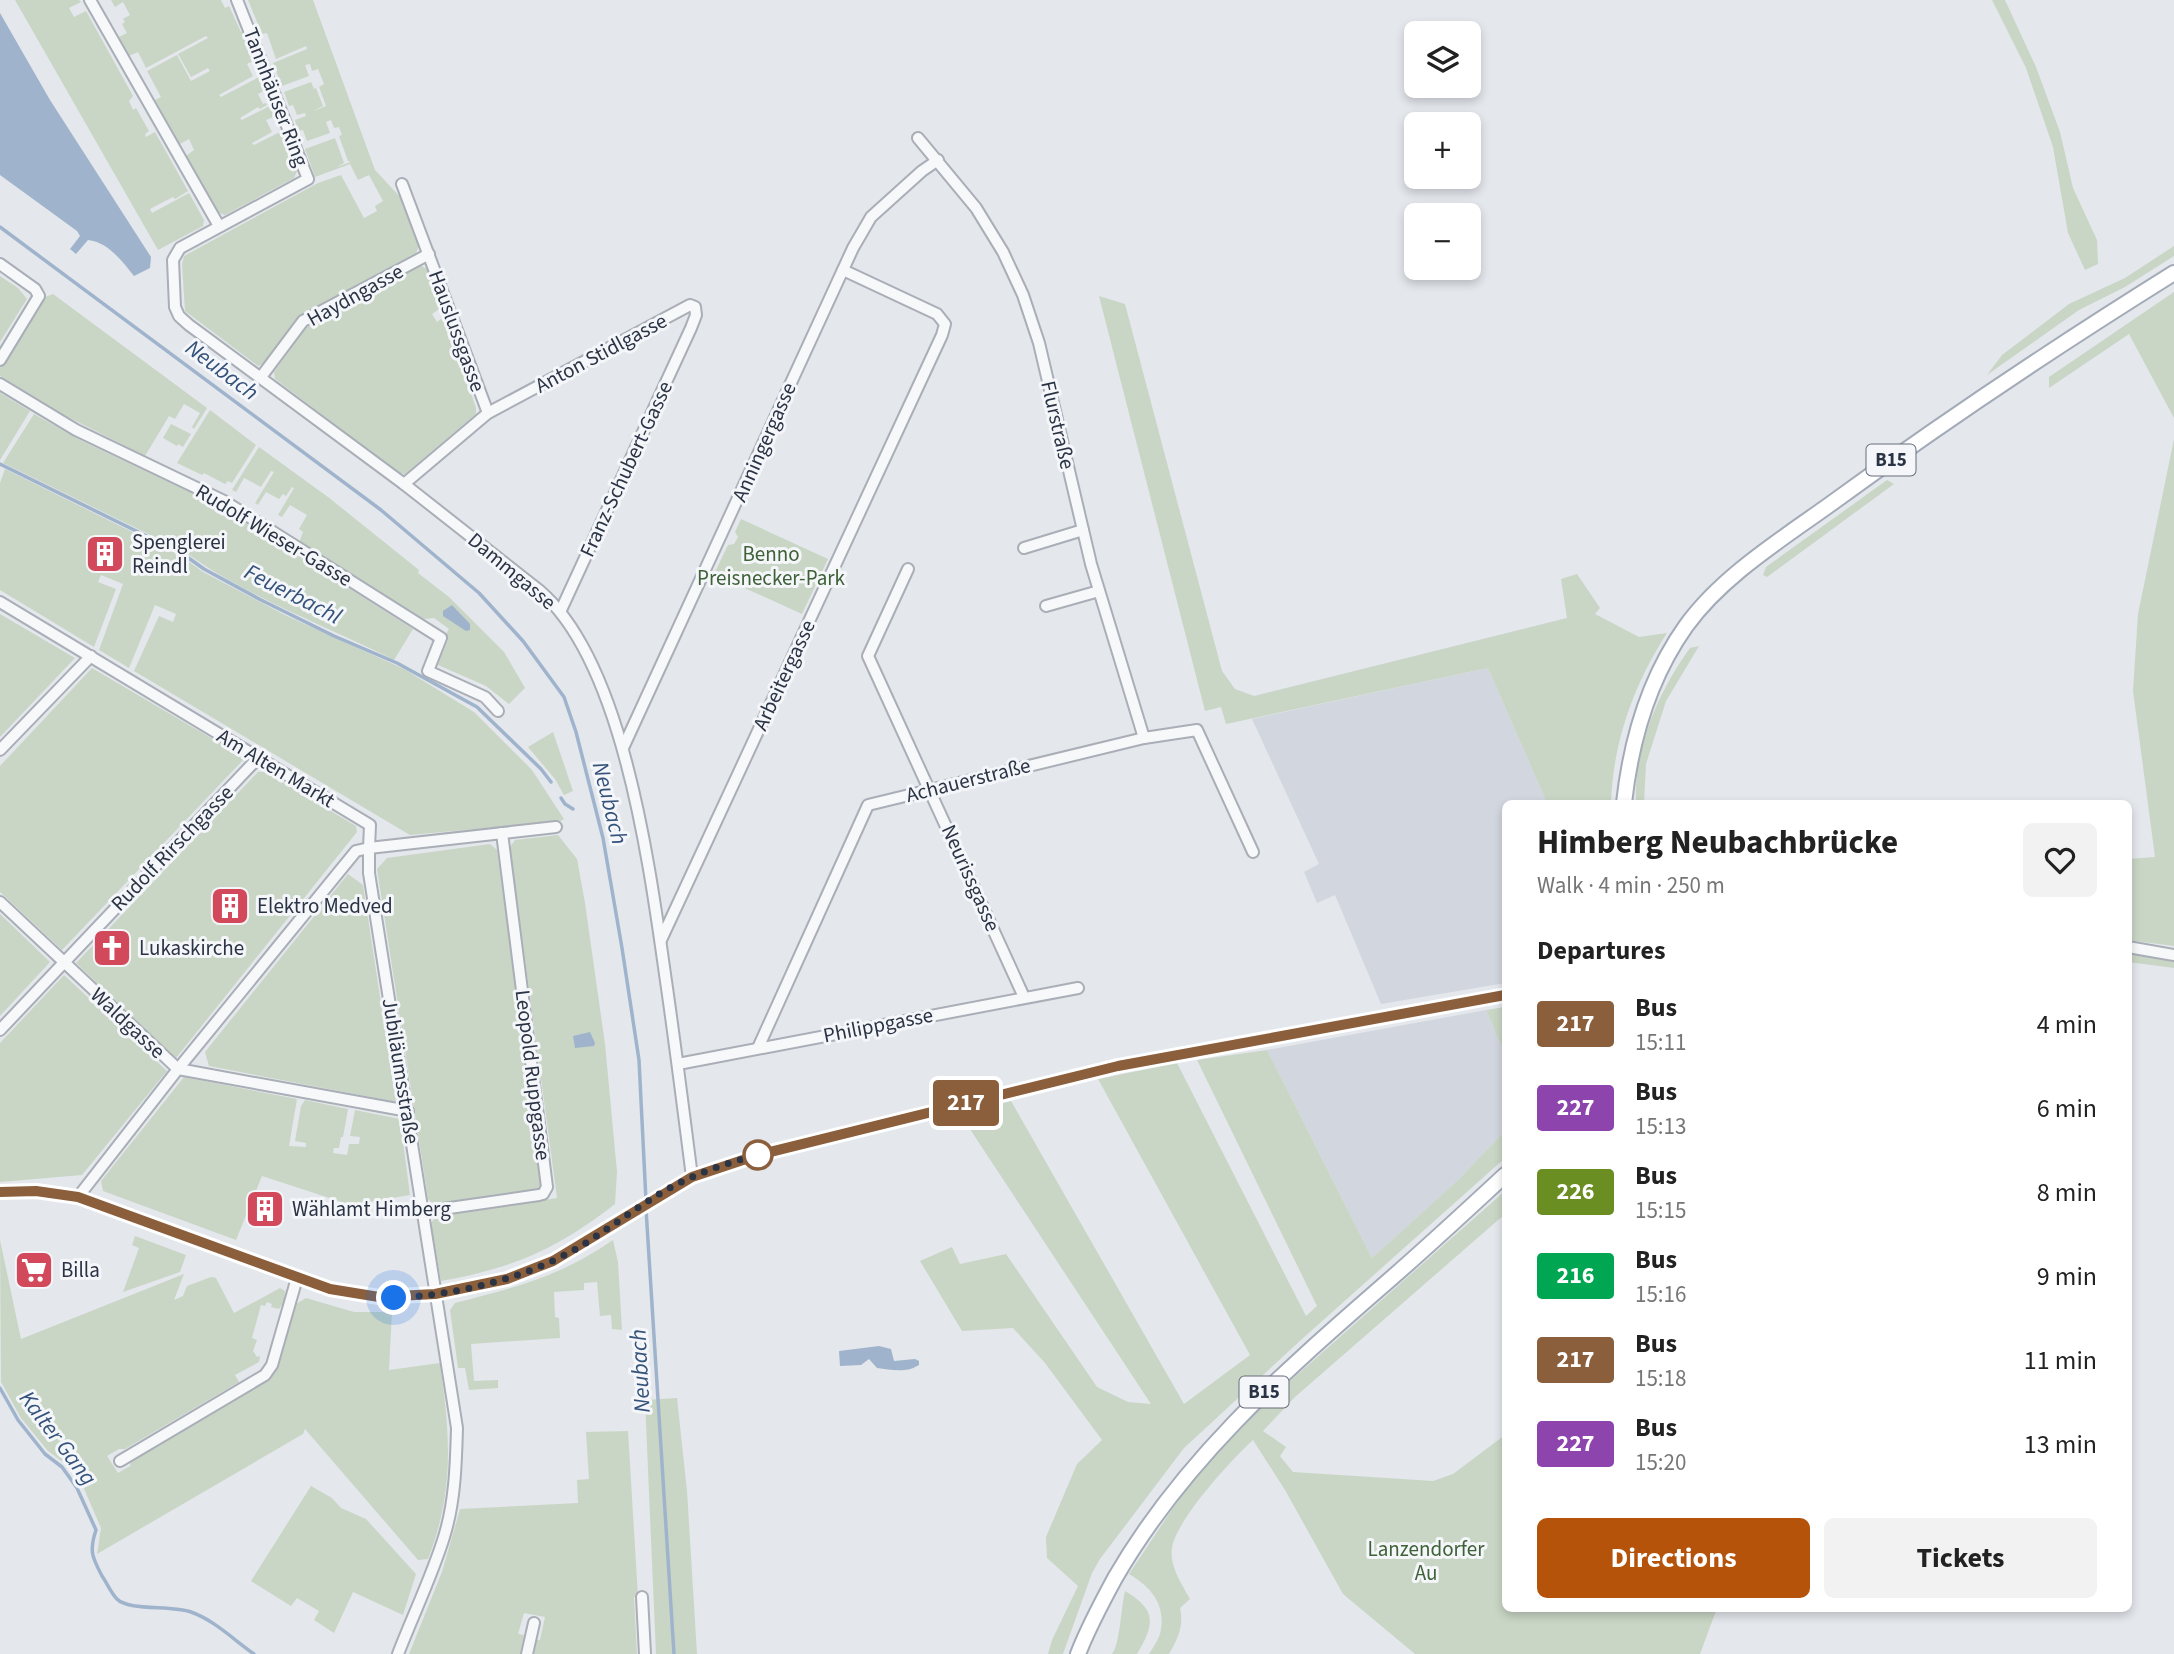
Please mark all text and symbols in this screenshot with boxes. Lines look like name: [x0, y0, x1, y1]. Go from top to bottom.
map controls: [1404, 21, 1481, 280]
button: layers: [1404, 21, 1481, 98]
street label: Tannhäuser Ring: [236, 23, 316, 171]
button: +: [1404, 112, 1481, 189]
button: −: [1404, 203, 1481, 280]
street label: Haydngasse: [301, 256, 409, 334]
street label: Hauslussgasse: [421, 266, 493, 396]
street label: Anton Stidlgasse: [530, 306, 672, 400]
water label: Neubach: [179, 332, 265, 408]
street label: Franz-Schubert-Gasse: [572, 376, 680, 562]
street label: Anningergasse: [724, 378, 804, 506]
street label: Flurstraße: [1033, 378, 1083, 472]
road number: B15: [1867, 444, 1916, 475]
street label: Rudolf Wieser-Gasse: [190, 476, 358, 594]
street label: Dammgasse: [461, 525, 563, 617]
place label: Spenglerei Reindl: [132, 527, 226, 581]
building icon: Spenglerei Reindl: [84, 533, 126, 575]
park label: Benno Preisnecker-Park: [697, 539, 846, 593]
water label: Feuerbachl: [239, 555, 348, 633]
street label: Arbeitergasse: [745, 615, 823, 735]
street label: Am Alten Markt: [211, 721, 341, 815]
street label: Achauerstraße: [903, 750, 1033, 810]
water label: Neubach: [584, 758, 636, 848]
street label: Rudolf Rirschgasse: [104, 778, 240, 918]
text: Himberg Neubachbrücke: [1537, 819, 1898, 866]
street label: Neurissgasse: [934, 820, 1008, 936]
button: heart: [2023, 823, 2097, 897]
text: Walk · 4 min · 250 m: [1537, 869, 1725, 902]
building icon: Elektro Medved: [209, 885, 251, 927]
place label: Elektro Medved: [257, 891, 393, 921]
church icon: Lukaskirche: [91, 927, 133, 969]
text: Departures: [1537, 932, 1665, 969]
place label: Lukaskirche: [139, 933, 244, 963]
street label: Waldgasse: [84, 980, 172, 1066]
street label: Leopold Ruppgasse: [508, 988, 558, 1162]
text: Bus: [1635, 989, 1677, 1026]
street label: Jubiläumsstraße: [375, 996, 427, 1146]
street label: Philippgasse: [821, 1000, 935, 1050]
text: 217: [1556, 1006, 1595, 1041]
text: 4 min: [2037, 1006, 2097, 1043]
text: 15:11: [1635, 1026, 1686, 1059]
text: Bus: [1635, 1073, 1677, 1110]
line badge: 217: [926, 1080, 1006, 1126]
text: 217: [947, 1085, 985, 1120]
text: 227: [1556, 1090, 1595, 1125]
text: 6 min: [2037, 1090, 2097, 1127]
text: 15:13: [1635, 1110, 1686, 1143]
unlabelled marker: [743, 1140, 773, 1170]
text: Bus: [1635, 1157, 1677, 1194]
text: 226: [1556, 1174, 1595, 1209]
text: 8 min: [2037, 1174, 2097, 1211]
building icon: Wählamt Himberg: [244, 1188, 286, 1230]
place label: Wählamt Himberg: [292, 1194, 451, 1224]
text: 15:15: [1635, 1194, 1686, 1227]
text: Bus: [1635, 1241, 1677, 1278]
supermarket icon: Billa: [13, 1249, 55, 1291]
place label: Billa: [61, 1255, 100, 1285]
text: 216: [1556, 1258, 1595, 1293]
text: 9 min: [2037, 1258, 2097, 1295]
text: 15:16: [1635, 1278, 1686, 1311]
your location: [376, 1280, 411, 1315]
text: Bus: [1635, 1325, 1677, 1362]
water label: Neubach: [621, 1328, 659, 1414]
text: 217: [1556, 1342, 1595, 1377]
text: 11 min: [2024, 1342, 2097, 1379]
text: 15:18: [1635, 1362, 1686, 1395]
road number: B15: [1240, 1376, 1288, 1408]
water label: Kalter Gang: [11, 1384, 105, 1492]
text: Bus: [1635, 1409, 1677, 1446]
text: 227: [1556, 1426, 1595, 1461]
text: 13 min: [2024, 1426, 2097, 1463]
text: 15:20: [1635, 1446, 1686, 1479]
button: Directions: [1537, 1518, 1810, 1598]
button: Tickets: [1824, 1518, 2097, 1598]
park label: Lanzendorfer Au: [1368, 1534, 1485, 1588]

